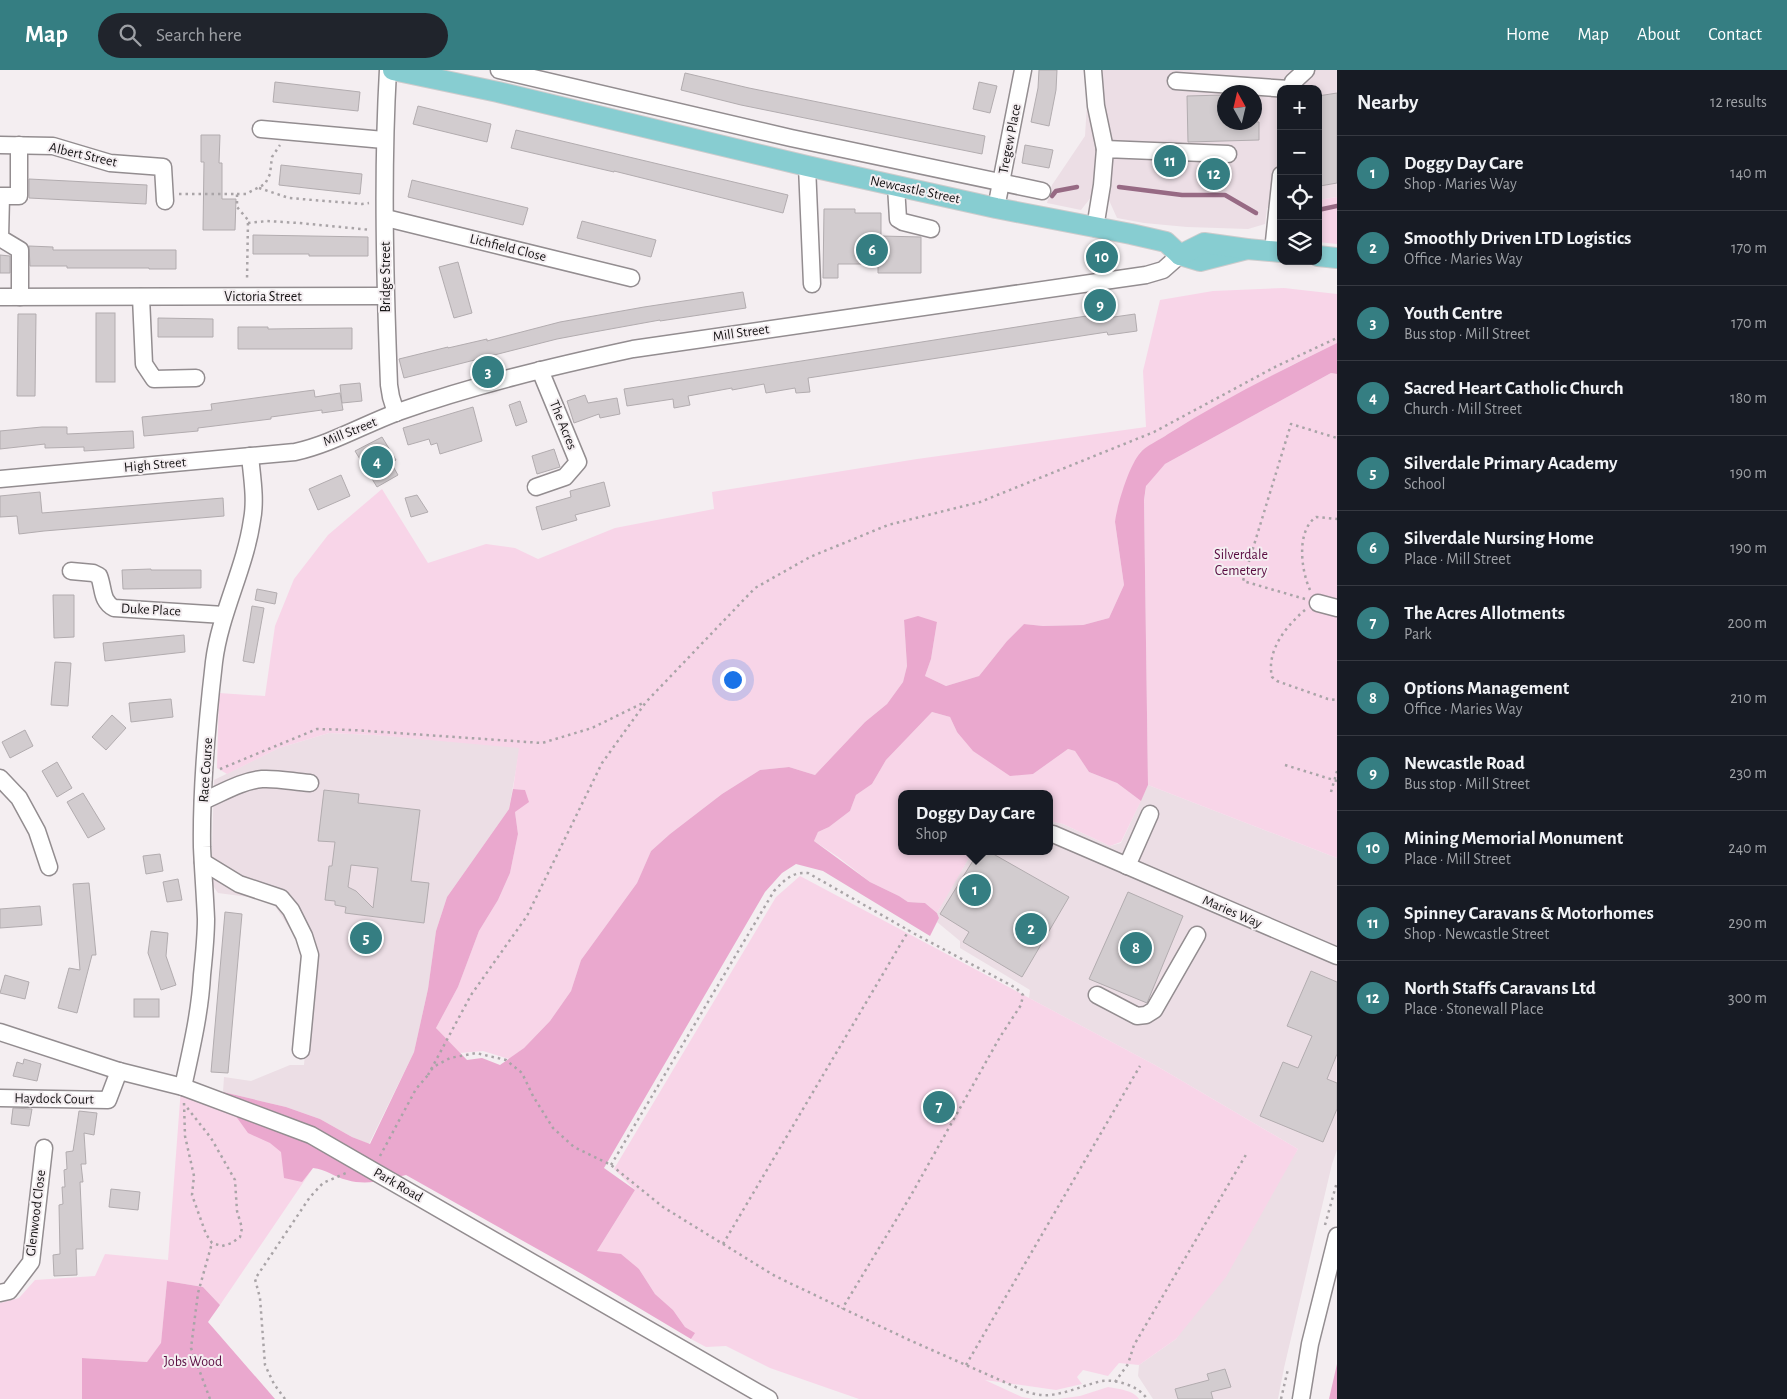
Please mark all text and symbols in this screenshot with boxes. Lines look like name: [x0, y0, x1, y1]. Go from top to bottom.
search box: [98, 13, 448, 58]
icon: search: [116, 21, 144, 49]
text: Map: [25, 23, 68, 47]
text: Search here: [156, 26, 242, 45]
text: Home: [1506, 26, 1549, 44]
text: Map: [1577, 26, 1609, 44]
text: About: [1637, 26, 1680, 44]
text: Contact: [1708, 26, 1762, 44]
north arrow: [1217, 85, 1262, 130]
map controls: [1277, 85, 1322, 265]
button: +: [1277, 85, 1322, 130]
text: Nearby: [1357, 92, 1418, 113]
text: 12 results: [1710, 94, 1767, 110]
street label: Tregew Place: [996, 103, 1024, 175]
button: −: [1277, 130, 1322, 175]
street label: Albert Street: [48, 140, 119, 170]
pin: 11: [1154, 142, 1186, 180]
text: Doggy Day Care: [1404, 154, 1523, 173]
pin: 12: [1198, 155, 1230, 193]
text: 1: [1370, 165, 1376, 181]
text: 140 m: [1730, 165, 1767, 181]
street label: Newcastle Street: [869, 174, 962, 206]
button: locate: [1277, 175, 1322, 220]
text: Shop · Maries Way: [1404, 176, 1517, 192]
button: layers: [1277, 220, 1322, 265]
text: Smoothly Driven LTD Logistics: [1404, 229, 1631, 248]
pin: 6: [856, 231, 888, 269]
street label: Lichfield Close: [468, 232, 548, 264]
pin: 10: [1086, 238, 1118, 276]
text: 2: [1369, 240, 1377, 256]
text: 170 m: [1731, 240, 1767, 256]
street label: Bridge Street: [379, 241, 393, 313]
text: Office · Maries Way: [1404, 251, 1522, 267]
pin: 9: [1084, 286, 1116, 324]
street label: Victoria Street: [224, 290, 302, 304]
text: Youth Centre: [1404, 304, 1503, 323]
text: 3: [1370, 315, 1376, 331]
text: 170 m: [1731, 315, 1767, 331]
street label: Mill Street: [712, 322, 771, 344]
text: Bus stop · Mill Street: [1404, 326, 1530, 342]
pin: 3: [472, 353, 504, 391]
text: Sacred Heart Catholic Church: [1404, 379, 1624, 398]
text: 4: [1369, 390, 1377, 406]
text: 180 m: [1730, 390, 1767, 406]
street label: The Acres: [547, 398, 579, 452]
text: Church · Mill Street: [1404, 401, 1522, 417]
street label: Mill Street: [321, 415, 379, 449]
pin: 4: [361, 443, 393, 481]
text: Silverdale Primary Academy: [1404, 454, 1617, 473]
street label: High Street: [123, 455, 187, 475]
text: 5: [1370, 465, 1376, 481]
text: 190 m: [1730, 465, 1767, 481]
text: School: [1404, 476, 1445, 492]
text: Silverdale Nursing Home: [1404, 529, 1594, 548]
text: 6: [1369, 540, 1377, 556]
text: 190 m: [1730, 540, 1767, 556]
park label: Silverdale Cemetery: [1214, 548, 1268, 578]
text: Place · Mill Street: [1404, 551, 1511, 567]
street label: Duke Place: [121, 601, 181, 619]
text: The Acres Allotments: [1404, 604, 1565, 623]
text: 7: [1370, 615, 1376, 631]
text: 200 m: [1727, 615, 1767, 631]
text: Park: [1404, 626, 1432, 642]
your location: [720, 667, 746, 693]
text: Options Management: [1404, 679, 1569, 698]
text: 8: [1369, 690, 1377, 706]
text: 210 m: [1730, 690, 1767, 706]
text: Office · Maries Way: [1404, 701, 1522, 717]
street label: Race Course: [197, 737, 215, 803]
text: Newcastle Road: [1404, 754, 1525, 773]
text: 9: [1369, 765, 1377, 781]
text: 230 m: [1729, 765, 1767, 781]
text: Bus stop · Mill Street: [1404, 776, 1530, 792]
popup: [898, 790, 1053, 855]
text: Doggy Day Care: [916, 804, 1035, 823]
text: Shop: [916, 826, 947, 842]
text: Mining Memorial Monument: [1404, 829, 1623, 848]
text: 10: [1366, 840, 1380, 856]
text: 240 m: [1728, 840, 1767, 856]
text: Place · Mill Street: [1404, 851, 1511, 867]
pin: 1: [959, 871, 991, 909]
street label: Maries Way: [1200, 893, 1264, 931]
text: Spinney Caravans & Motorhomes: [1404, 904, 1654, 923]
pin: 2: [1015, 910, 1047, 948]
text: 11: [1367, 915, 1379, 931]
text: 290 m: [1728, 915, 1767, 931]
pin: 5: [350, 919, 382, 957]
text: Shop · Newcastle Street: [1404, 926, 1549, 942]
pin: 8: [1120, 929, 1152, 967]
text: North Staffs Caravans Ltd: [1404, 979, 1596, 998]
text: 12: [1366, 990, 1380, 1006]
text: 300 m: [1728, 990, 1767, 1006]
text: Place · Stonewall Place: [1404, 1001, 1544, 1017]
pin: 7: [923, 1088, 955, 1126]
street label: Haydock Court: [14, 1091, 94, 1107]
street label: Park Road: [371, 1165, 425, 1205]
street label: Glenwood Close: [24, 1169, 48, 1257]
park label: Jobs Wood: [164, 1355, 222, 1369]

